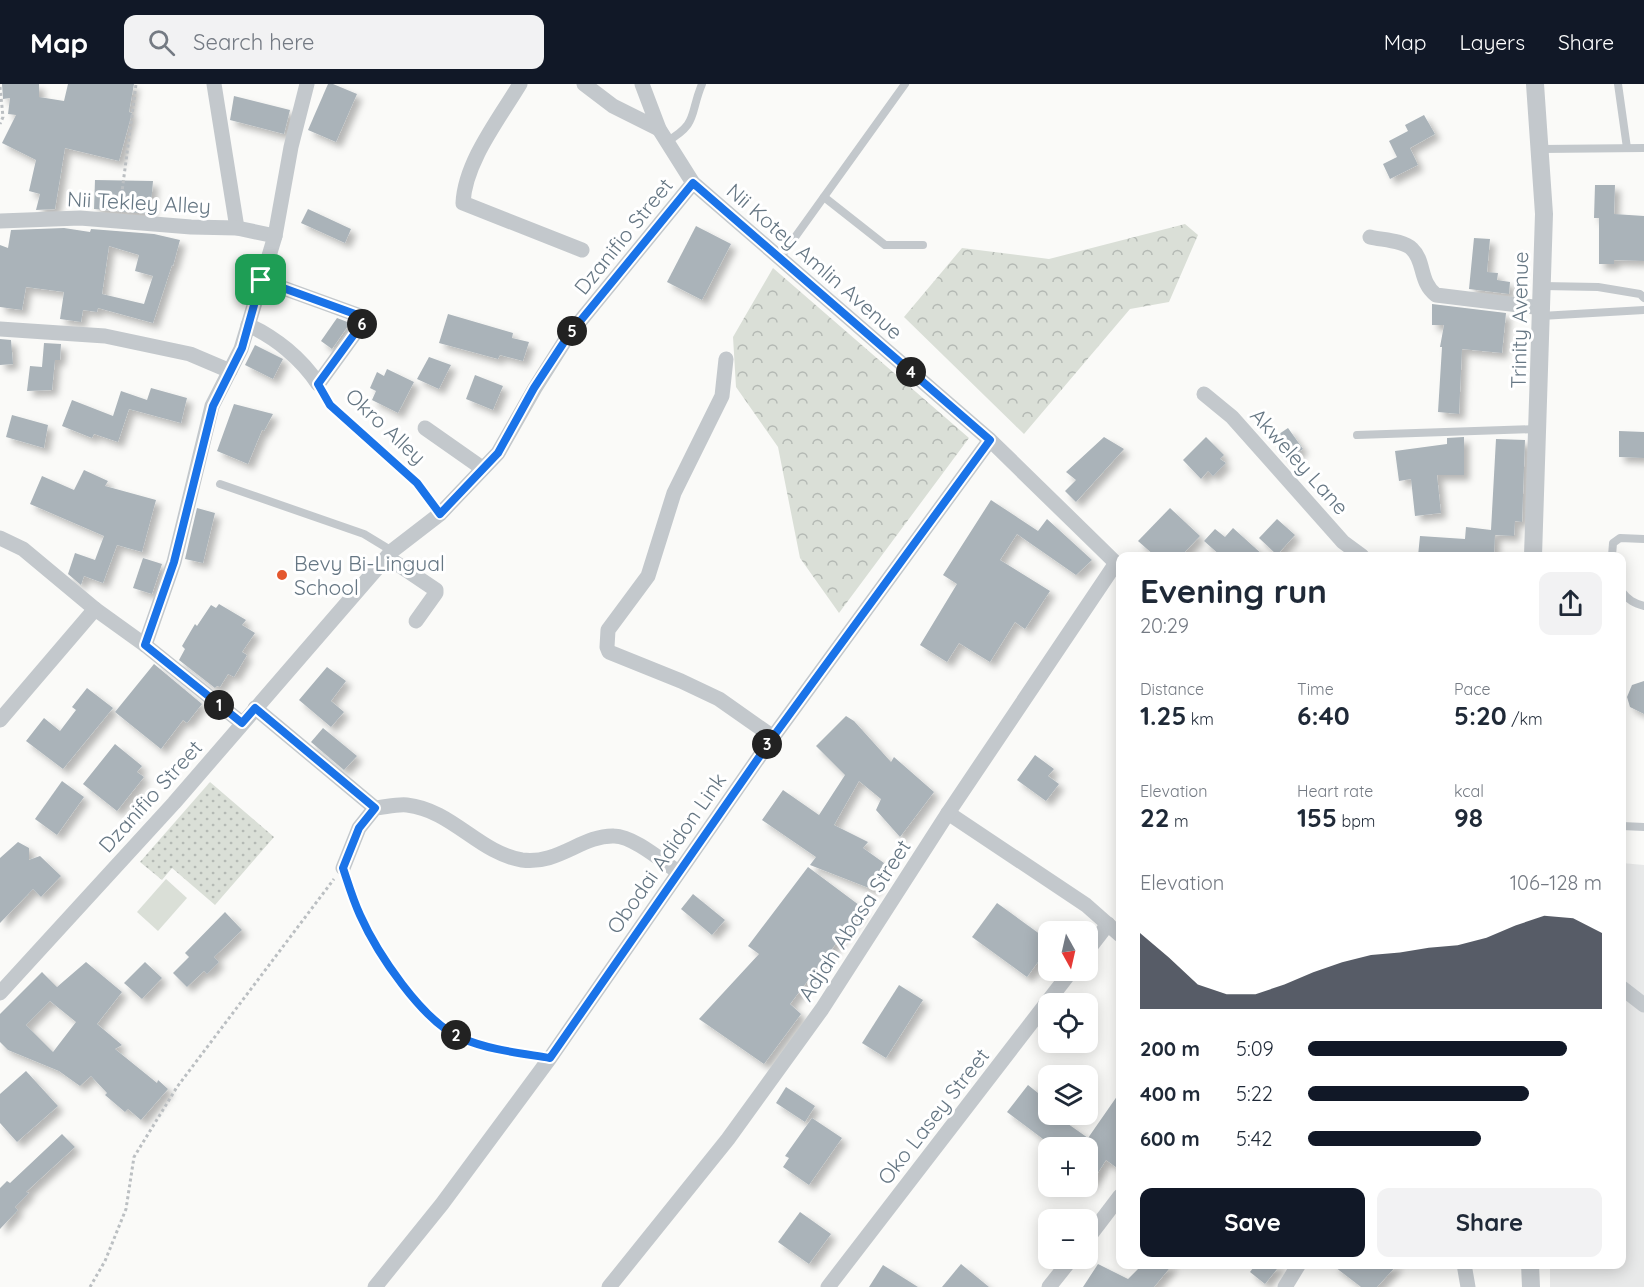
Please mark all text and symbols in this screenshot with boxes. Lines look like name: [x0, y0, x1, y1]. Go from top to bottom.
search box: [124, 15, 544, 69]
text: Map: [30, 25, 88, 60]
icon: search: [145, 26, 178, 59]
text: Search here: [193, 28, 315, 56]
text: Map: [1384, 29, 1427, 55]
text: Layers: [1460, 29, 1525, 55]
text: Share: [1558, 29, 1614, 55]
street label: Dzanifio Street: [568, 173, 678, 299]
street label: Nii Kotey Amlin Avenue: [722, 178, 908, 344]
street label: Nii Tekley Alley: [66, 185, 212, 219]
street label: Trinity Avenue: [1505, 251, 1533, 389]
pin: [235, 254, 286, 305]
icon: arrive: [244, 263, 277, 296]
pin: 6: [347, 309, 377, 339]
text: 6: [358, 314, 366, 334]
pin: 5: [557, 316, 587, 346]
text: 5: [567, 321, 577, 341]
pin: 4: [896, 357, 926, 387]
text: 4: [906, 362, 916, 382]
street label: Okro Alley: [341, 382, 431, 470]
street label: Akweley Lane: [1245, 402, 1355, 520]
place label: Bevy Bi-Lingual School: [294, 550, 445, 600]
marker: Bevy Bi-Lingual School: [275, 568, 289, 582]
text: Evening run: [1140, 570, 1327, 611]
button: share: [1539, 572, 1602, 635]
text: 20:29: [1140, 613, 1189, 638]
text: Distance: [1140, 679, 1204, 699]
text: Time: [1297, 679, 1334, 699]
text: Pace: [1454, 679, 1490, 699]
pin: 1: [204, 690, 234, 720]
text: 1: [216, 695, 222, 715]
text: 1.25: [1140, 699, 1186, 732]
text: 6:40: [1297, 699, 1350, 732]
text: 5:20: [1454, 699, 1507, 732]
text: km: [1186, 709, 1214, 729]
text: /km: [1507, 709, 1543, 729]
pin: 3: [752, 729, 782, 759]
street label: Dzanifio Street: [93, 734, 207, 858]
text: 3: [763, 734, 771, 754]
street label: Obodai Adidon Link: [601, 768, 731, 938]
text: Elevation: [1140, 781, 1207, 801]
text: Heart rate: [1297, 781, 1373, 801]
text: kcal: [1454, 781, 1484, 801]
text: 22: [1140, 801, 1170, 834]
text: 155: [1297, 801, 1337, 834]
text: 98: [1454, 801, 1483, 834]
text: m: [1170, 811, 1189, 831]
text: bpm: [1337, 811, 1375, 831]
street label: Adjah Abasa Street: [792, 834, 916, 1006]
text: Elevation: [1140, 870, 1224, 895]
text: 106–128 m: [1510, 870, 1602, 895]
north arrow: [1038, 921, 1098, 981]
map controls: [1038, 921, 1098, 1269]
button: locate: [1038, 993, 1098, 1053]
pin: 2: [441, 1020, 471, 1050]
text: 2: [451, 1025, 461, 1045]
text: 200 m: [1140, 1036, 1200, 1061]
text: 5:09: [1236, 1036, 1274, 1061]
street label: Oko Lasey Street: [872, 1043, 994, 1189]
button: layers: [1038, 1065, 1098, 1125]
text: 400 m: [1140, 1081, 1200, 1106]
text: 5:22: [1236, 1081, 1273, 1106]
text: 600 m: [1140, 1126, 1200, 1151]
text: 5:42: [1236, 1126, 1272, 1151]
button: +: [1038, 1137, 1098, 1197]
button: Save: [1140, 1188, 1365, 1257]
button: Share: [1377, 1188, 1602, 1257]
button: −: [1038, 1209, 1098, 1269]

